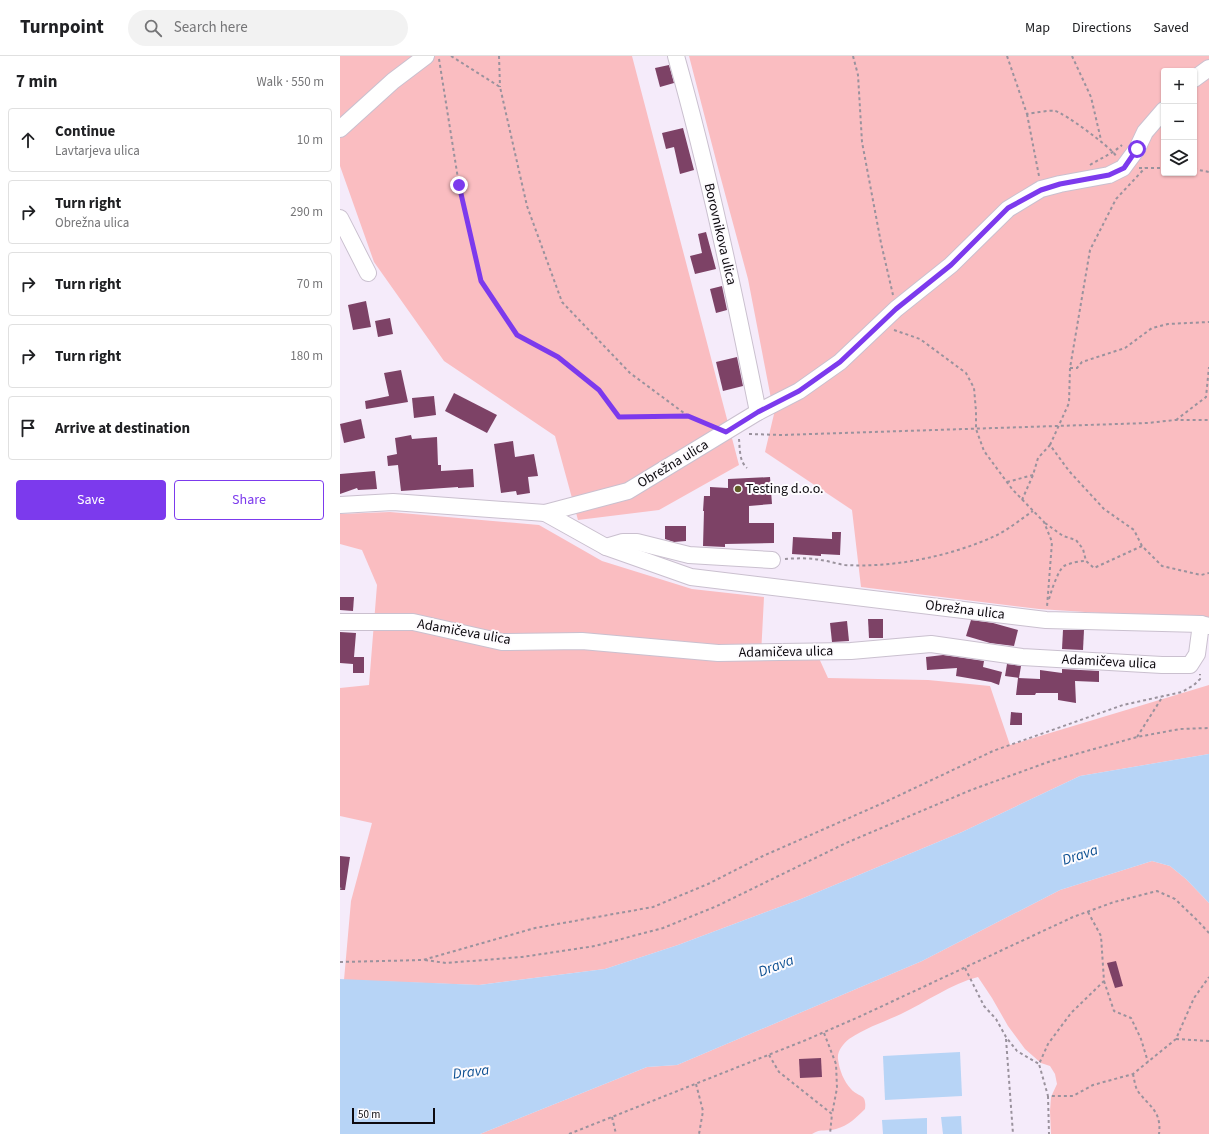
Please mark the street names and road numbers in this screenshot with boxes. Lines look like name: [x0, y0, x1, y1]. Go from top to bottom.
street label: Borovnikova ulica: [699, 181, 741, 287]
street label: Obrežna ulica: [634, 435, 712, 493]
street label: Obrežna ulica: [924, 595, 1006, 625]
street label: Adamičeva ulica: [416, 614, 512, 650]
street label: Adamičeva ulica: [739, 641, 833, 663]
street label: Adamičeva ulica: [1061, 650, 1157, 674]

